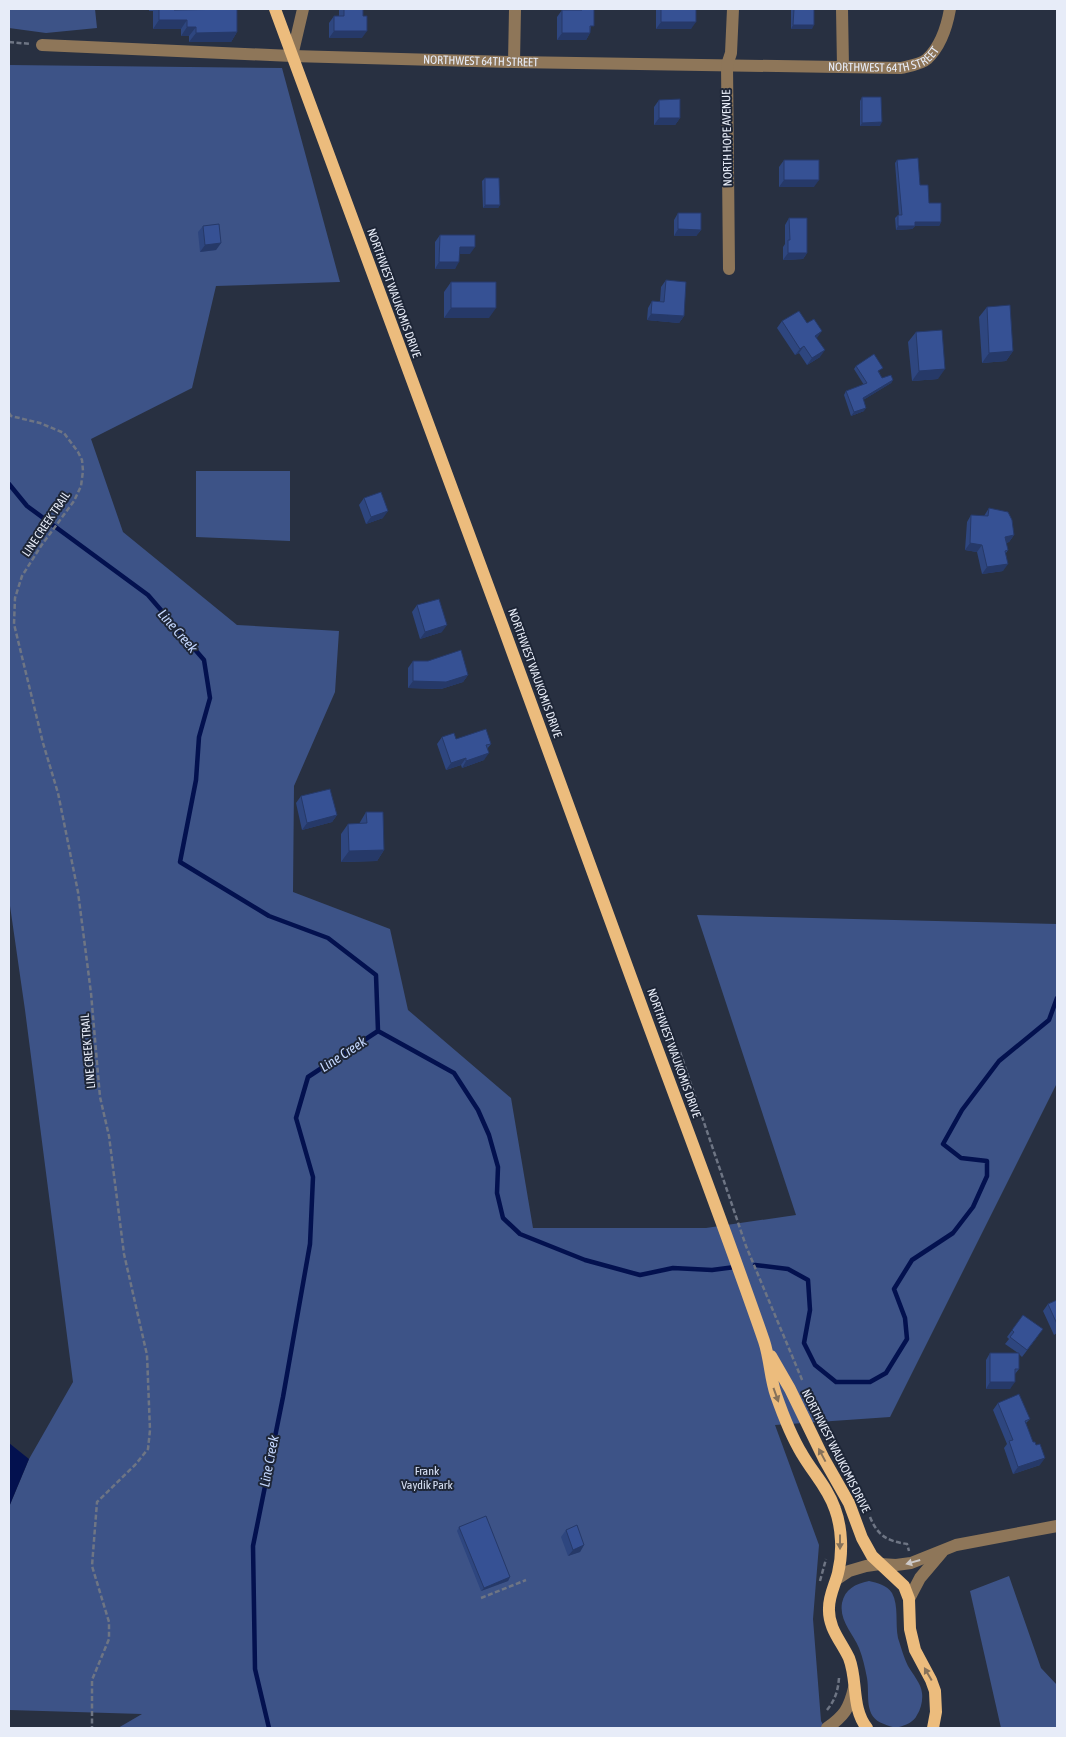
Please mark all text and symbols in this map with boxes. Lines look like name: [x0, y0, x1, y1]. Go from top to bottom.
street label: NORTHWEST 64TH STREET: [828, 43, 942, 75]
street label: NORTHWEST 64TH STREET: [423, 53, 539, 69]
street label: NORTH HOPE AVENUE: [719, 90, 735, 186]
street label: NORTHWEST WAUKOMIS DRIVE: [364, 226, 424, 360]
street label: LINE CREEK TRAIL: [19, 488, 73, 559]
water label: Line Creek: [155, 606, 202, 657]
street label: NORTHWEST WAUKOMIS DRIVE: [505, 606, 565, 740]
street label: NORTHWEST WAUKOMIS DRIVE: [644, 986, 704, 1120]
street label: LINE CREEK TRAIL: [78, 1012, 98, 1089]
water label: Line Creek: [317, 1033, 370, 1075]
street label: NORTHWEST WAUKOMIS DRIVE: [799, 1387, 873, 1515]
one-way arrow: [773, 1388, 780, 1403]
water label: Line Creek: [256, 1433, 282, 1488]
one-way arrow: [818, 1448, 826, 1462]
park label: Frank Vaydik Park: [401, 1464, 453, 1492]
one-way arrow: [836, 1535, 844, 1551]
one-way arrow: [905, 1558, 920, 1566]
one-way arrow: [923, 1667, 932, 1680]

